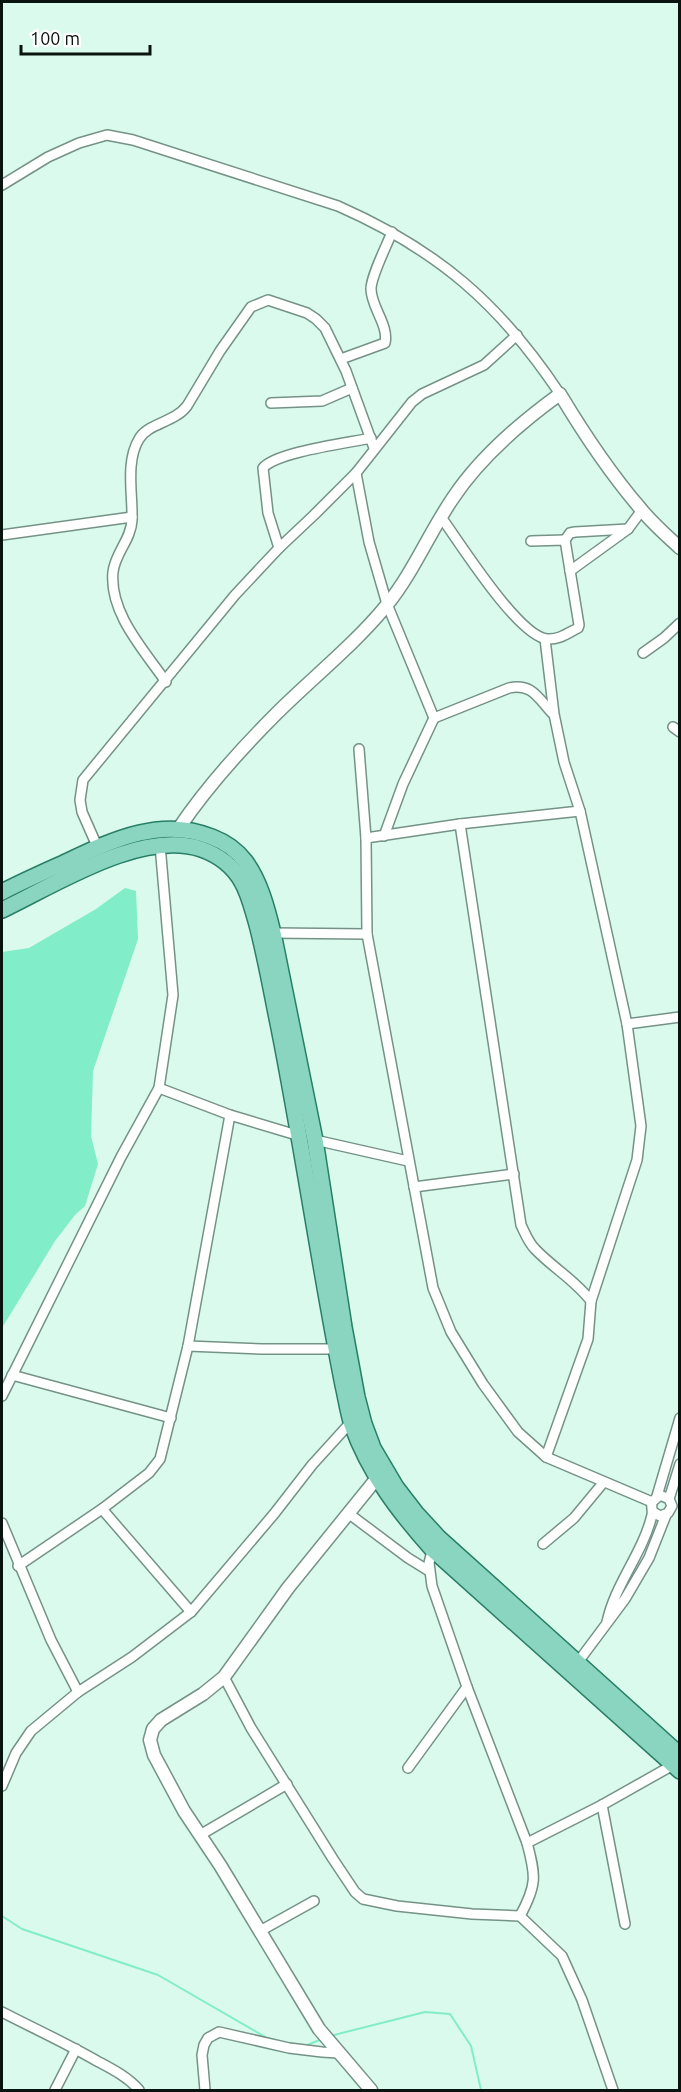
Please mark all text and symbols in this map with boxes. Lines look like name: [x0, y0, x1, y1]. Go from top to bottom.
scale bar: [21, 18, 150, 56]
text: 100 m: [30, 28, 80, 48]

